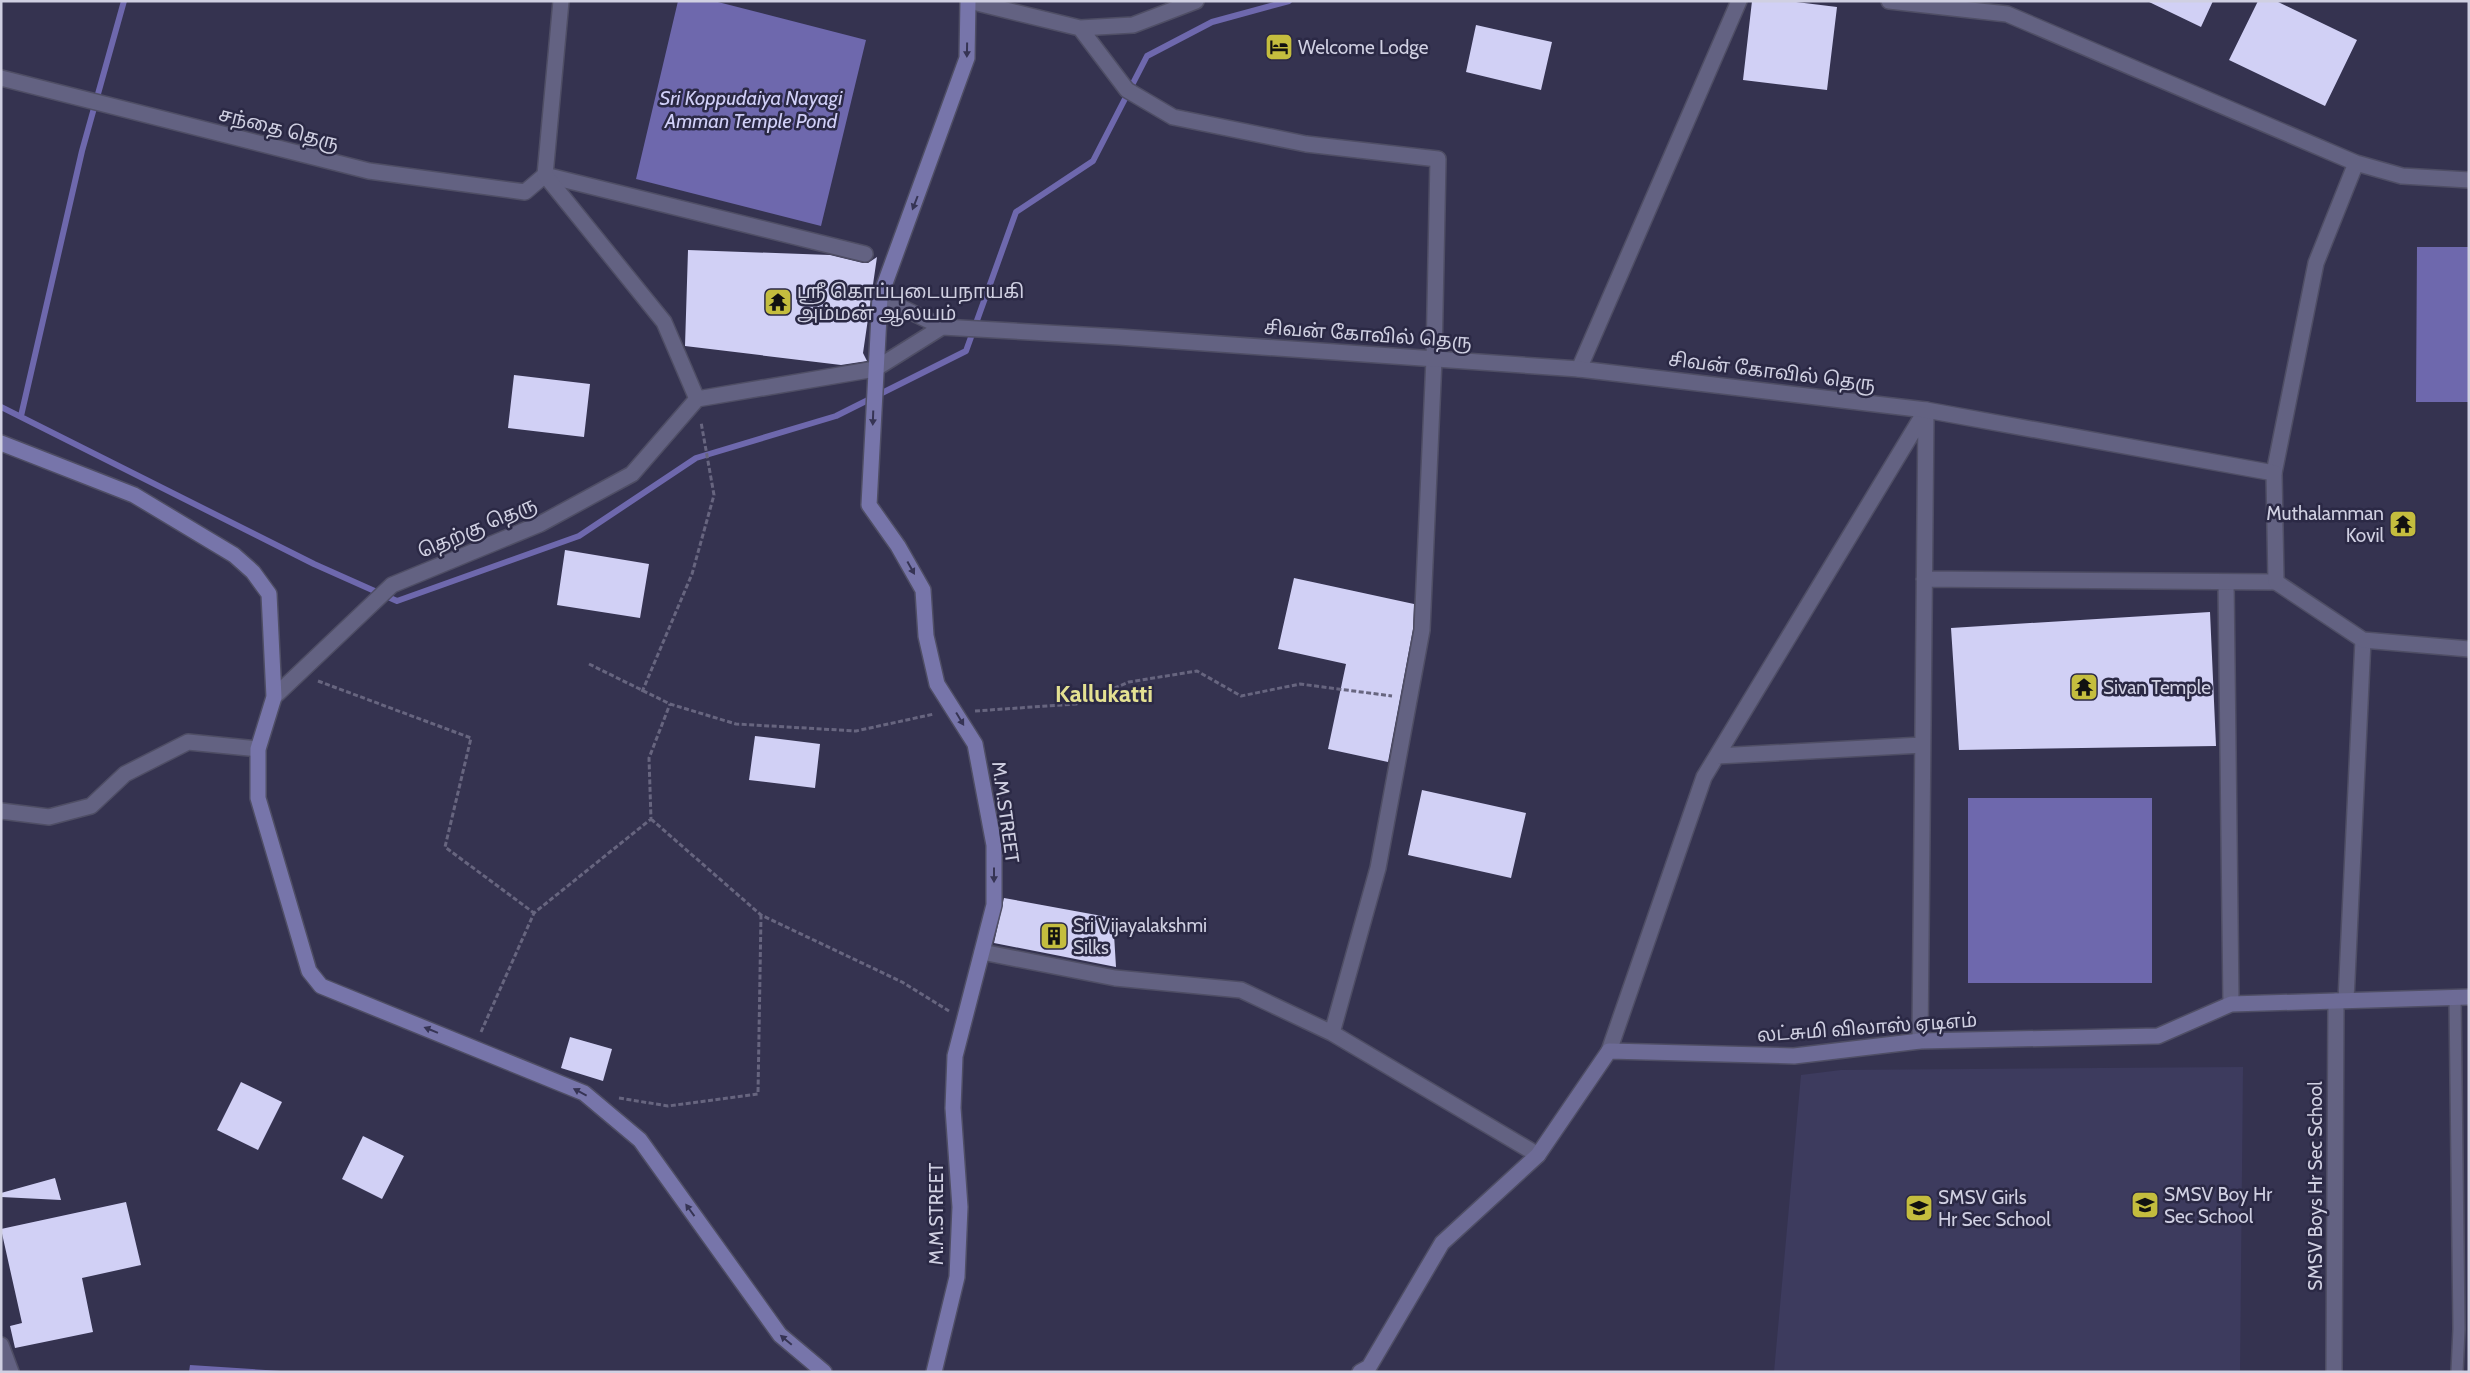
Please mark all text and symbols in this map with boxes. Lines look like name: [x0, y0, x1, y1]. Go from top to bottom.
hotel icon: Welcome Lodge: [1264, 32, 1294, 62]
place label: Welcome Lodge: [1298, 36, 1429, 59]
one-way arrow: [963, 42, 971, 58]
water label: Sri Koppudaiya Nayagi Amman Temple Pond: [660, 86, 843, 133]
street label: சந்தை தெரு: [216, 102, 342, 157]
one-way arrow: [911, 196, 918, 211]
place label: ஸ்ரீ கொப்புடையநாயகி அம்மன் ஆலயம்: [797, 280, 1024, 327]
temple icon: ஸ்ரீ கொப்புடையநாயகி அம்மன் ஆலயம்: [763, 287, 793, 317]
street label: சிவன் கோவில் தெரு: [1263, 316, 1473, 355]
street label: சிவன் கோவில் தெரு: [1667, 347, 1877, 398]
one-way arrow: [869, 410, 877, 426]
street label: தெற்கு தெரு: [414, 492, 541, 565]
place label: Muthalamman Kovil: [2266, 502, 2385, 547]
temple icon: Muthalamman Kovil: [2388, 509, 2418, 539]
one-way arrow: [906, 561, 915, 574]
temple icon: Sivan Temple: [2069, 672, 2099, 702]
place label: Sivan Temple: [2103, 676, 2211, 699]
district label: Kallukatti: [1055, 679, 1153, 708]
one-way arrow: [955, 712, 964, 725]
street label: M.M.STREET: [987, 760, 1024, 864]
one-way arrow: [990, 867, 998, 883]
place label: Sri Vijayalakshmi Silks: [1073, 914, 1207, 959]
building icon: Sri Vijayalakshmi Silks: [1039, 921, 1069, 951]
street label: லட்சுமி விலாஸ் ஏடிஎம்: [1756, 1008, 1978, 1048]
one-way arrow: [423, 1026, 438, 1033]
street label: SMSV Boys Hr Sec School: [2304, 1081, 2327, 1291]
one-way arrow: [573, 1088, 588, 1096]
street label: M.M.STREET: [925, 1163, 948, 1265]
place label: SMSV Boy Hr Sec School: [2164, 1183, 2272, 1228]
place label: SMSV Girls Hr Sec School: [1938, 1186, 2051, 1231]
school or university icon: SMSV Boy Hr Sec School: [2130, 1190, 2160, 1220]
school or university icon: SMSV Girls Hr Sec School: [1904, 1193, 1934, 1223]
one-way arrow: [685, 1203, 695, 1217]
one-way arrow: [780, 1335, 793, 1346]

